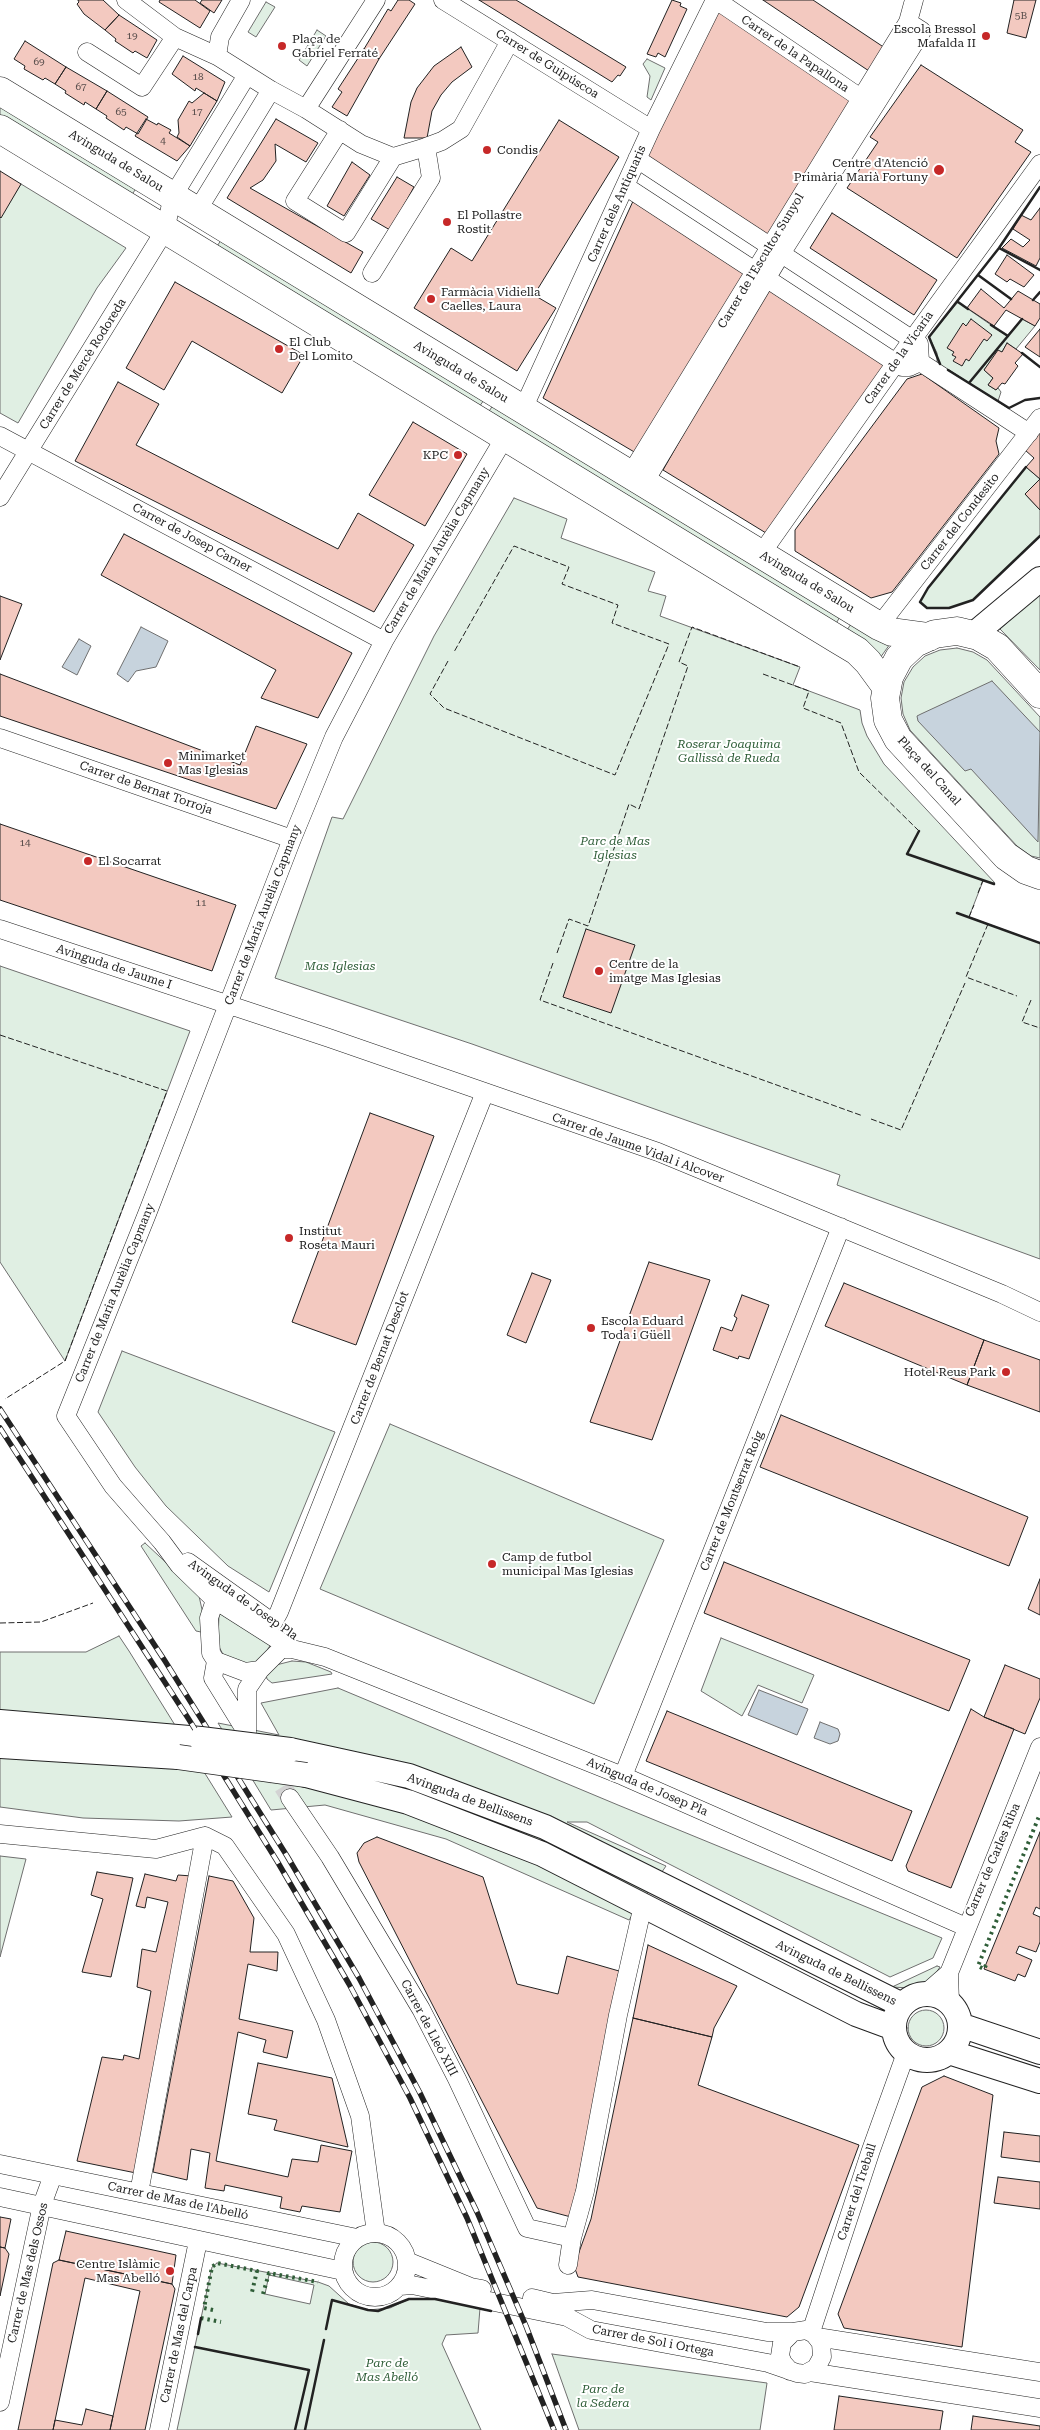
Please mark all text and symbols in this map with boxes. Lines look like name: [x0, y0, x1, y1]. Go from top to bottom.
house number: 5B: [1015, 10, 1027, 22]
street label: Carrer de la Papallona: [738, 12, 852, 96]
place label: Escola Bressol Mafalda II: [893, 22, 976, 50]
street label: Carrer de Guipúscoa: [493, 26, 601, 102]
house number: 19: [126, 30, 138, 42]
marker: Escola Bressol Mafalda II: [980, 30, 992, 42]
place label: Plaça de Gabriel Ferraté: [292, 32, 378, 60]
marker: Plaça de Gabriel Ferraté: [276, 40, 288, 52]
house number: 69: [33, 56, 45, 68]
house number: 18: [192, 71, 204, 83]
house number: 67: [75, 81, 87, 93]
house number: 65: [115, 106, 127, 118]
house number: 17: [191, 106, 203, 118]
street label: Avinguda de Salou: [66, 127, 166, 195]
house number: 4: [160, 135, 166, 147]
place label: Condis: [497, 143, 538, 157]
street label: Carrer dels Antiquaris: [585, 143, 649, 265]
marker: Condis: [481, 144, 493, 156]
place label: Centre d'Atenció Primària Marià Fortuny: [794, 156, 928, 184]
marker: Centre d'Atenció Primària Marià Fortuny: [932, 163, 946, 177]
street label: Carrer de l'Escultor Sunyol: [715, 191, 807, 331]
place label: El Pollastre Rostit: [457, 208, 522, 236]
marker: El Pollastre Rostit: [441, 216, 453, 228]
place label: Farmàcia Vidiella Caelles, Laura: [441, 285, 541, 313]
marker: Farmàcia Vidiella Caelles, Laura: [425, 293, 437, 305]
street label: Carrer de Mercè Rodoreda: [37, 296, 129, 432]
street label: Carrer de la Vicaria: [861, 309, 937, 407]
place label: El Club Del Lomito: [289, 335, 353, 363]
street label: Avinguda de Salou: [411, 338, 511, 406]
marker: El Club Del Lomito: [273, 343, 285, 355]
place label: KPC: [423, 448, 448, 462]
marker: KPC: [452, 449, 464, 461]
street label: Carrer de Maria Aurèlia Capmany: [381, 465, 493, 637]
street label: Carrer del Condesito: [918, 470, 1002, 574]
street label: Carrer de Josep Carner: [130, 500, 254, 576]
street label: Avinguda de Salou: [757, 548, 857, 616]
street label: Plaça del Canal: [894, 734, 964, 808]
park label: Roserar Joaquima Gallissà de Rueda: [677, 737, 781, 765]
place label: Minimarket Mas Iglesias: [178, 749, 248, 777]
marker: Minimarket Mas Iglesias: [162, 757, 174, 769]
street label: Carrer de Bernat Torroja: [78, 758, 214, 818]
street label: Carrer de Maria Aurèlia Capmany: [222, 823, 304, 1007]
park label: Parc de Mas Iglesias: [580, 834, 650, 862]
house number: 14: [19, 837, 31, 849]
place label: El Socarrat: [98, 854, 161, 868]
marker: El Socarrat: [82, 855, 94, 867]
house number: 11: [195, 897, 207, 909]
street label: Avinguda de Jaume I: [54, 941, 174, 993]
place label: Centre de la imatge Mas Iglesias: [609, 957, 721, 985]
park label: Mas Iglesias: [305, 959, 375, 973]
marker: Centre de la imatge Mas Iglesias: [593, 965, 605, 977]
street label: Carrer de Jaume Vidal i Alcover: [550, 1110, 726, 1186]
street label: Carrer de Maria Aurèlia Capmany: [72, 1201, 158, 1385]
place label: Institut Roseta Mauri: [299, 1224, 375, 1252]
marker: Institut Roseta Mauri: [283, 1232, 295, 1244]
street label: Carrer de Bernat Desclot: [348, 1289, 412, 1427]
place label: Escola Eduard Toda i Güell: [601, 1314, 684, 1342]
marker: Escola Eduard Toda i Güell: [585, 1322, 597, 1334]
place label: Hotel Reus Park: [904, 1365, 996, 1379]
marker: Hotel Reus Park: [1000, 1366, 1012, 1378]
street label: Carrer de Montserrat Roig: [697, 1429, 767, 1573]
place label: Camp de futbol municipal Mas Iglesias: [502, 1550, 633, 1578]
street label: Avinguda de Josep Pla: [185, 1557, 301, 1643]
marker: Camp de futbol municipal Mas Iglesias: [486, 1558, 498, 1570]
street label: Avinguda de Josep Pla: [584, 1755, 710, 1819]
street label: Avinguda de Bellissens: [405, 1771, 535, 1829]
street label: Carrer de Carles Riba: [963, 1801, 1023, 1919]
street label: Avinguda de Bellissens: [773, 1937, 899, 2009]
street label: Carrer de Lleó XIII: [397, 1977, 461, 2079]
street label: Carrer del Treball: [835, 2142, 879, 2242]
street label: Carrer de Mas de l'Abelló: [106, 2179, 250, 2223]
street label: Carrer de Mas dels Ossos: [5, 2201, 51, 2345]
place label: Centre Islàmic Mas Abelló: [76, 2257, 160, 2285]
marker: Centre Islàmic Mas Abelló: [164, 2265, 176, 2277]
street label: Carrer de Mas del Carpa: [158, 2266, 200, 2404]
street label: Carrer de Sol i Ortega: [591, 2322, 715, 2360]
park label: Parc de Mas Abelló: [356, 2356, 418, 2384]
park label: Parc de la Sedera: [577, 2382, 629, 2410]

